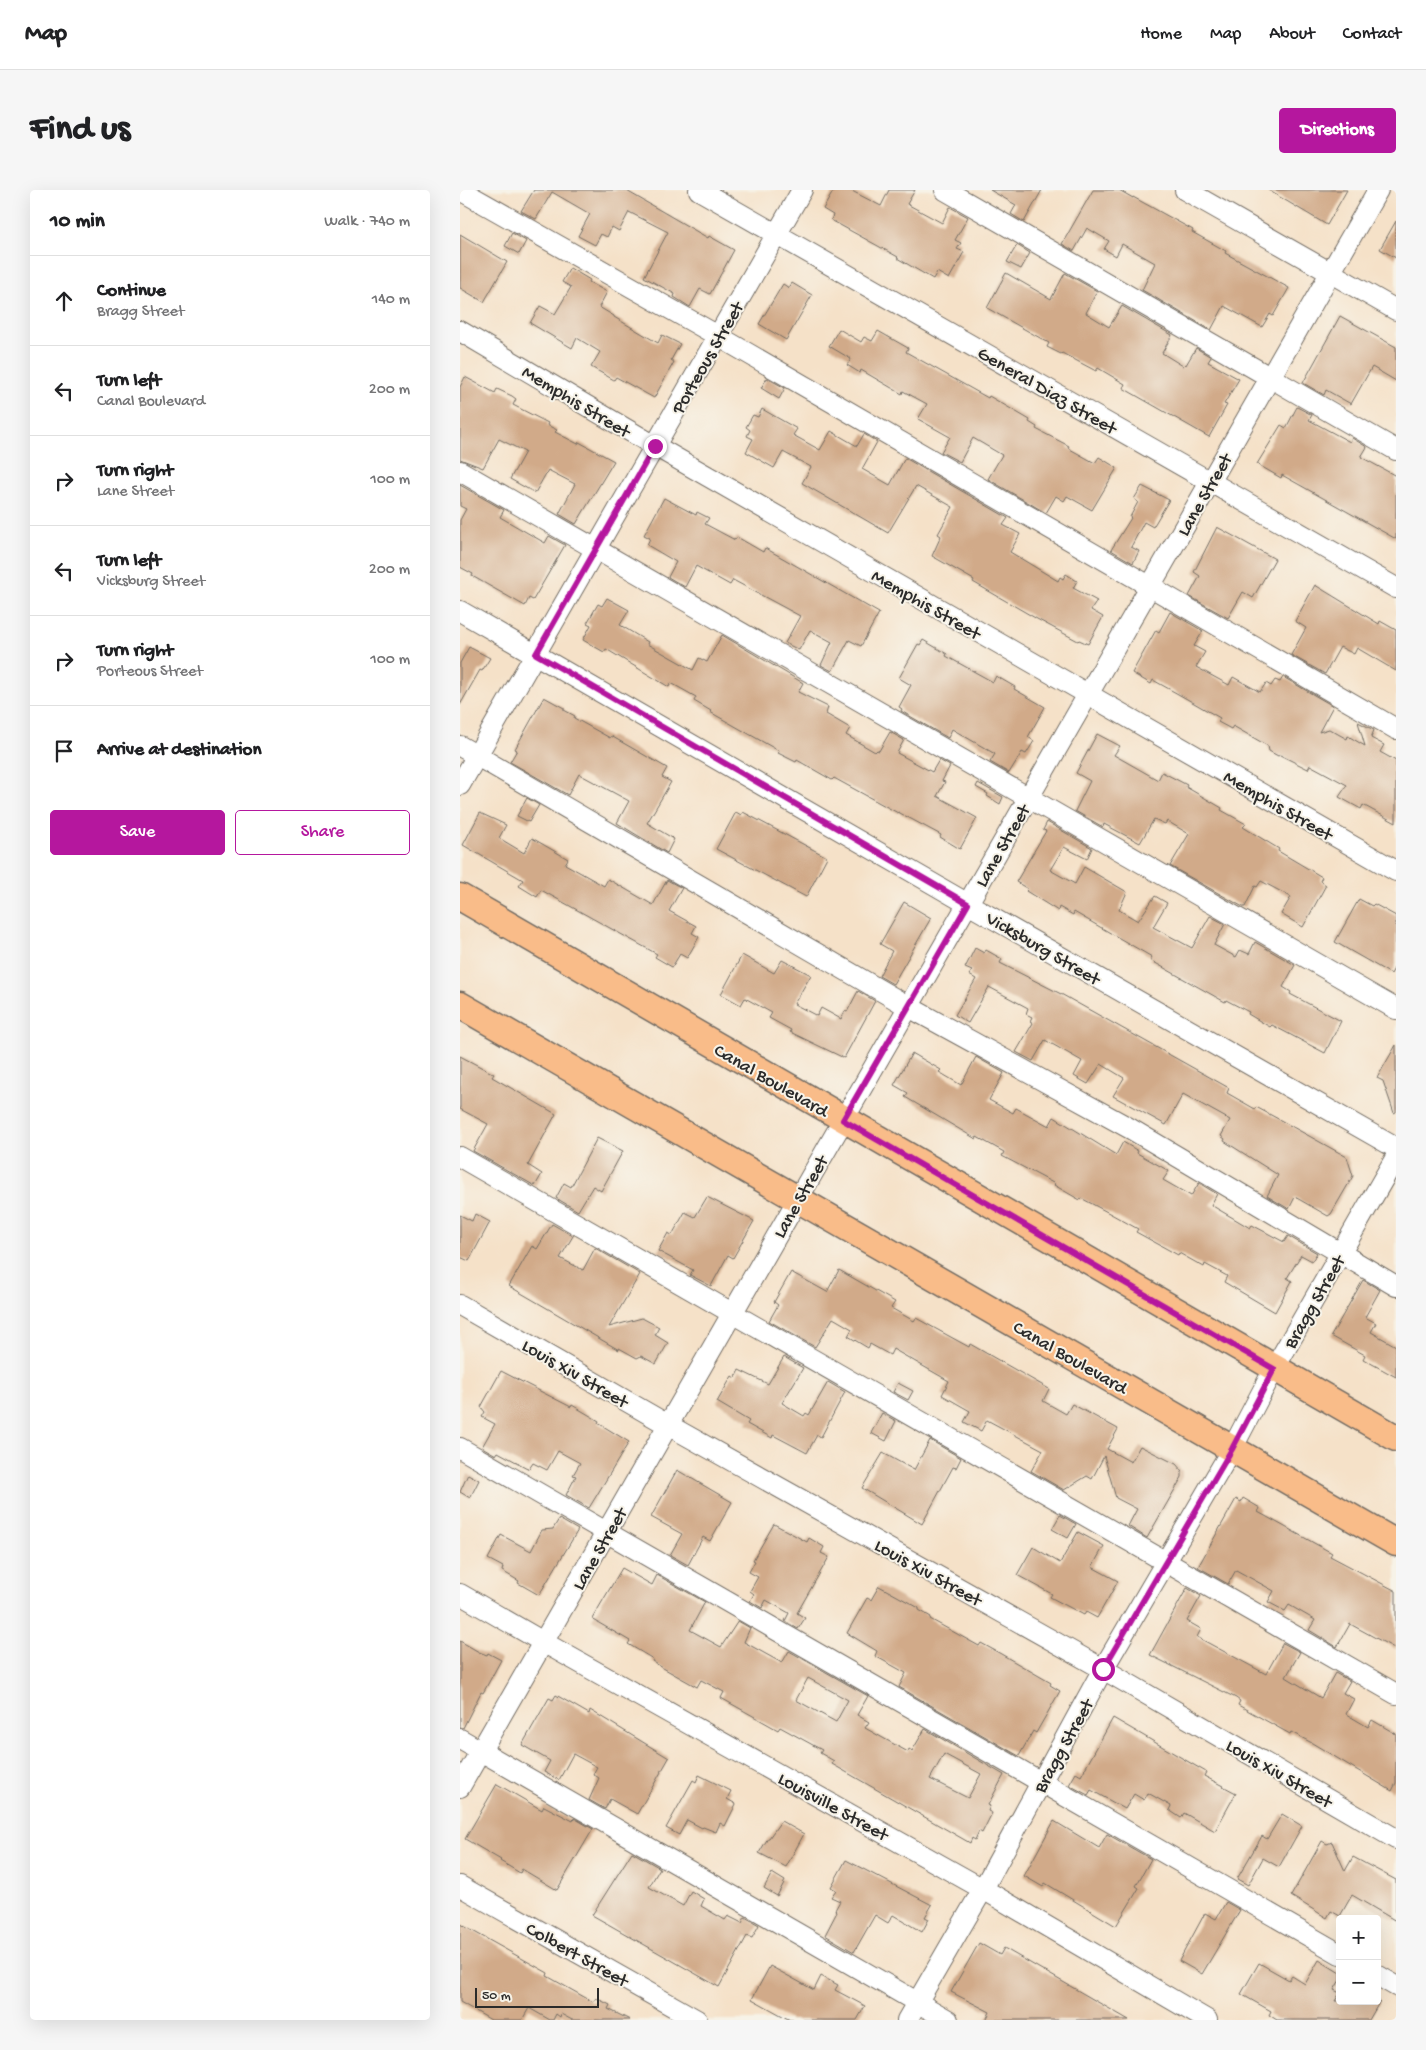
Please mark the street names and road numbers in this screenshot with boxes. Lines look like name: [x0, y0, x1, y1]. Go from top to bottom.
street label: Porteous Street: [667, 297, 752, 420]
street label: General Diaz Street: [972, 343, 1122, 442]
street label: Memphis Street: [517, 362, 635, 446]
street label: Lane Street: [1173, 448, 1240, 541]
street label: Memphis Street: [867, 565, 986, 648]
street label: Memphis Street: [1219, 766, 1338, 849]
street label: Lane Street: [971, 799, 1038, 892]
street label: Vicksburg Street: [980, 908, 1105, 993]
street label: Canal Boulevard: [709, 1040, 833, 1125]
street label: Lane Street: [769, 1150, 836, 1243]
street label: Bragg Street: [1280, 1250, 1353, 1354]
street label: Canal Boulevard: [1008, 1317, 1132, 1402]
street label: Louis Xiv Street: [517, 1335, 634, 1416]
street label: Lane Street: [568, 1502, 635, 1595]
street label: Louis Xiv Street: [870, 1535, 987, 1614]
street label: Bragg Street: [1029, 1694, 1101, 1799]
street label: Louis Xiv Street: [1221, 1735, 1338, 1816]
street label: Louisville Street: [773, 1768, 893, 1849]
street label: Colbert Street: [521, 1918, 634, 1995]

